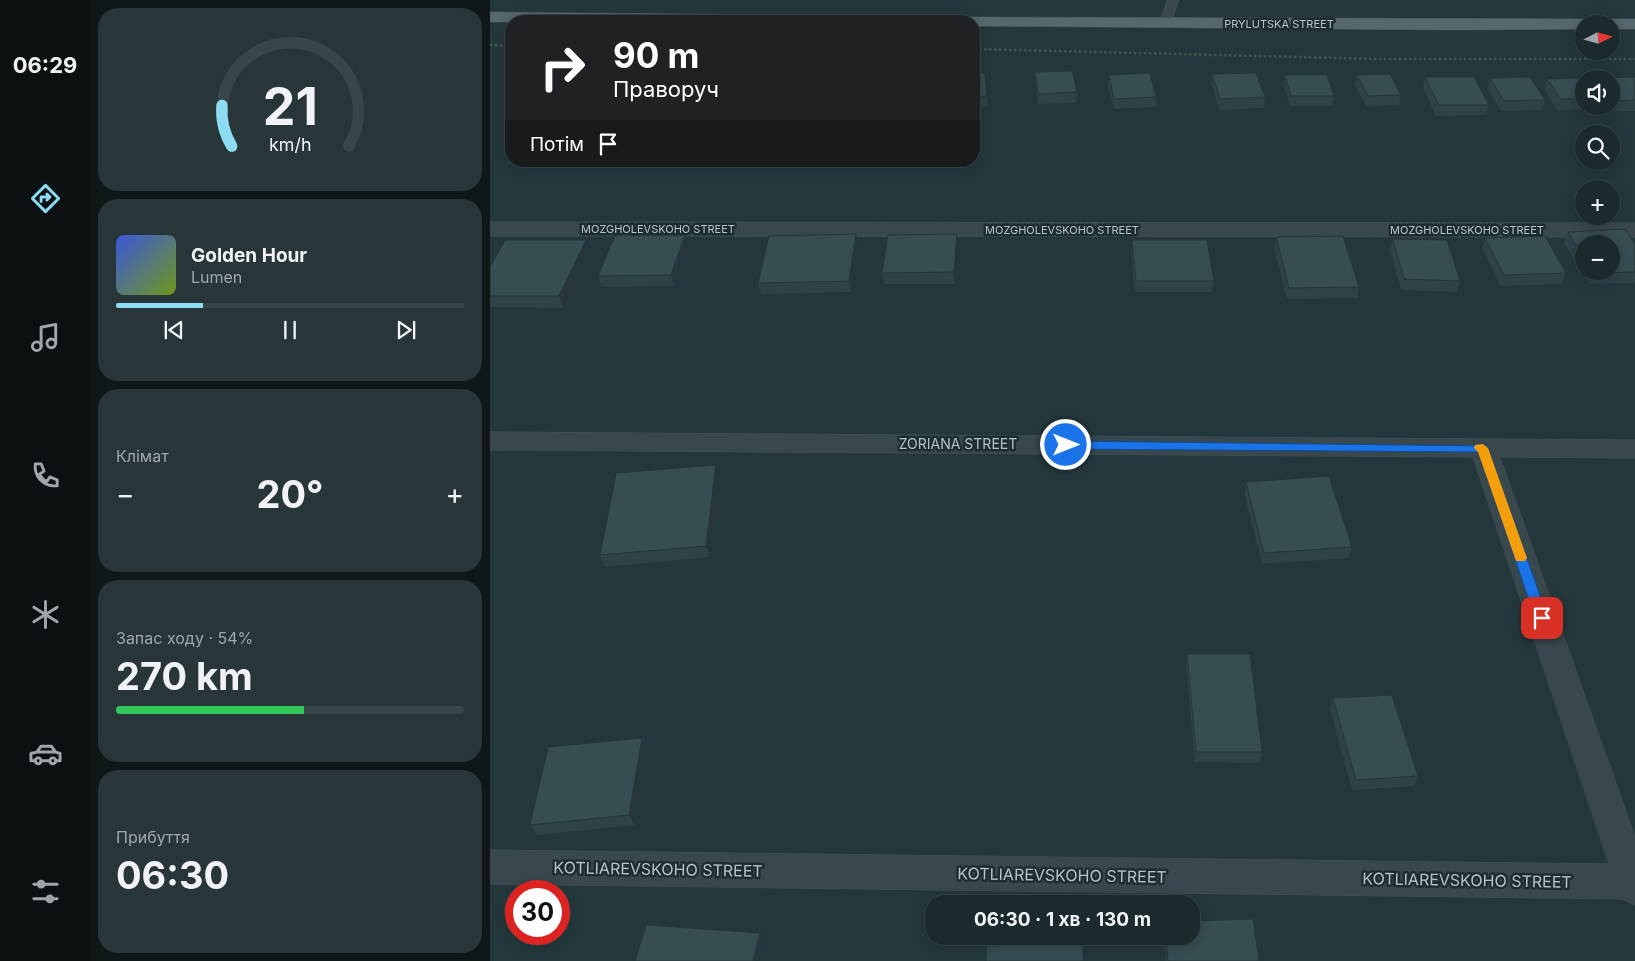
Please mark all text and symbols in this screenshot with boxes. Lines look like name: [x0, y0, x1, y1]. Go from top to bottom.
north arrow: [1575, 15, 1620, 60]
map controls: [1575, 15, 1620, 280]
street label: PRYLUTSKA STREET: [1224, 17, 1334, 31]
text: 90 m: [613, 34, 700, 76]
icon: right: [530, 35, 595, 100]
text: 06:29: [13, 52, 77, 78]
button: sound: [1575, 70, 1620, 115]
text: 21: [262, 75, 318, 138]
text: Праворуч: [613, 76, 719, 102]
button: search: [1575, 125, 1620, 170]
icon: arrive: [594, 130, 622, 158]
text: Потім: [530, 133, 584, 156]
text: km/h: [269, 134, 311, 155]
button: +: [1575, 180, 1620, 225]
icon: directions: [28, 181, 63, 216]
street label: MOZGHOLEVSKOHO STREET: [581, 222, 735, 236]
street label: MOZGHOLEVSKOHO STREET: [985, 223, 1139, 237]
street label: MOZGHOLEVSKOHO STREET: [1390, 223, 1544, 237]
button: −: [1575, 235, 1620, 280]
text: Golden Hour: [191, 244, 307, 267]
text: Lumen: [191, 267, 242, 287]
icon: previous: [160, 316, 188, 344]
icon: pause: [276, 316, 304, 344]
icon: next: [392, 316, 420, 344]
icon: music: [28, 320, 63, 355]
position arrow: [1039, 418, 1091, 470]
street label: ZORIANA STREET: [899, 435, 1017, 452]
text: Клімат: [116, 446, 169, 466]
icon: phone: [28, 458, 63, 493]
text: 20°: [256, 471, 324, 517]
text: −: [116, 477, 135, 511]
text: +: [445, 477, 464, 511]
icon: climate: [28, 597, 63, 632]
pin: [1521, 597, 1563, 639]
icon: arrive: [1528, 604, 1556, 632]
text: Запас ходу · 54%: [116, 628, 253, 648]
text: 270 km: [116, 653, 253, 699]
icon: car: [28, 736, 63, 771]
text: Прибуття: [116, 827, 190, 847]
text: 06:30: [116, 852, 229, 898]
street label: KOTLIAREVSKOHO STREET: [553, 857, 763, 881]
street label: KOTLIAREVSKOHO STREET: [957, 863, 1167, 887]
street label: KOTLIAREVSKOHO STREET: [1362, 868, 1572, 892]
icon: filters: [28, 874, 63, 909]
speed limit sign: 30: [505, 880, 570, 945]
text: 06:30 · 1 хв · 130 m: [974, 908, 1151, 931]

